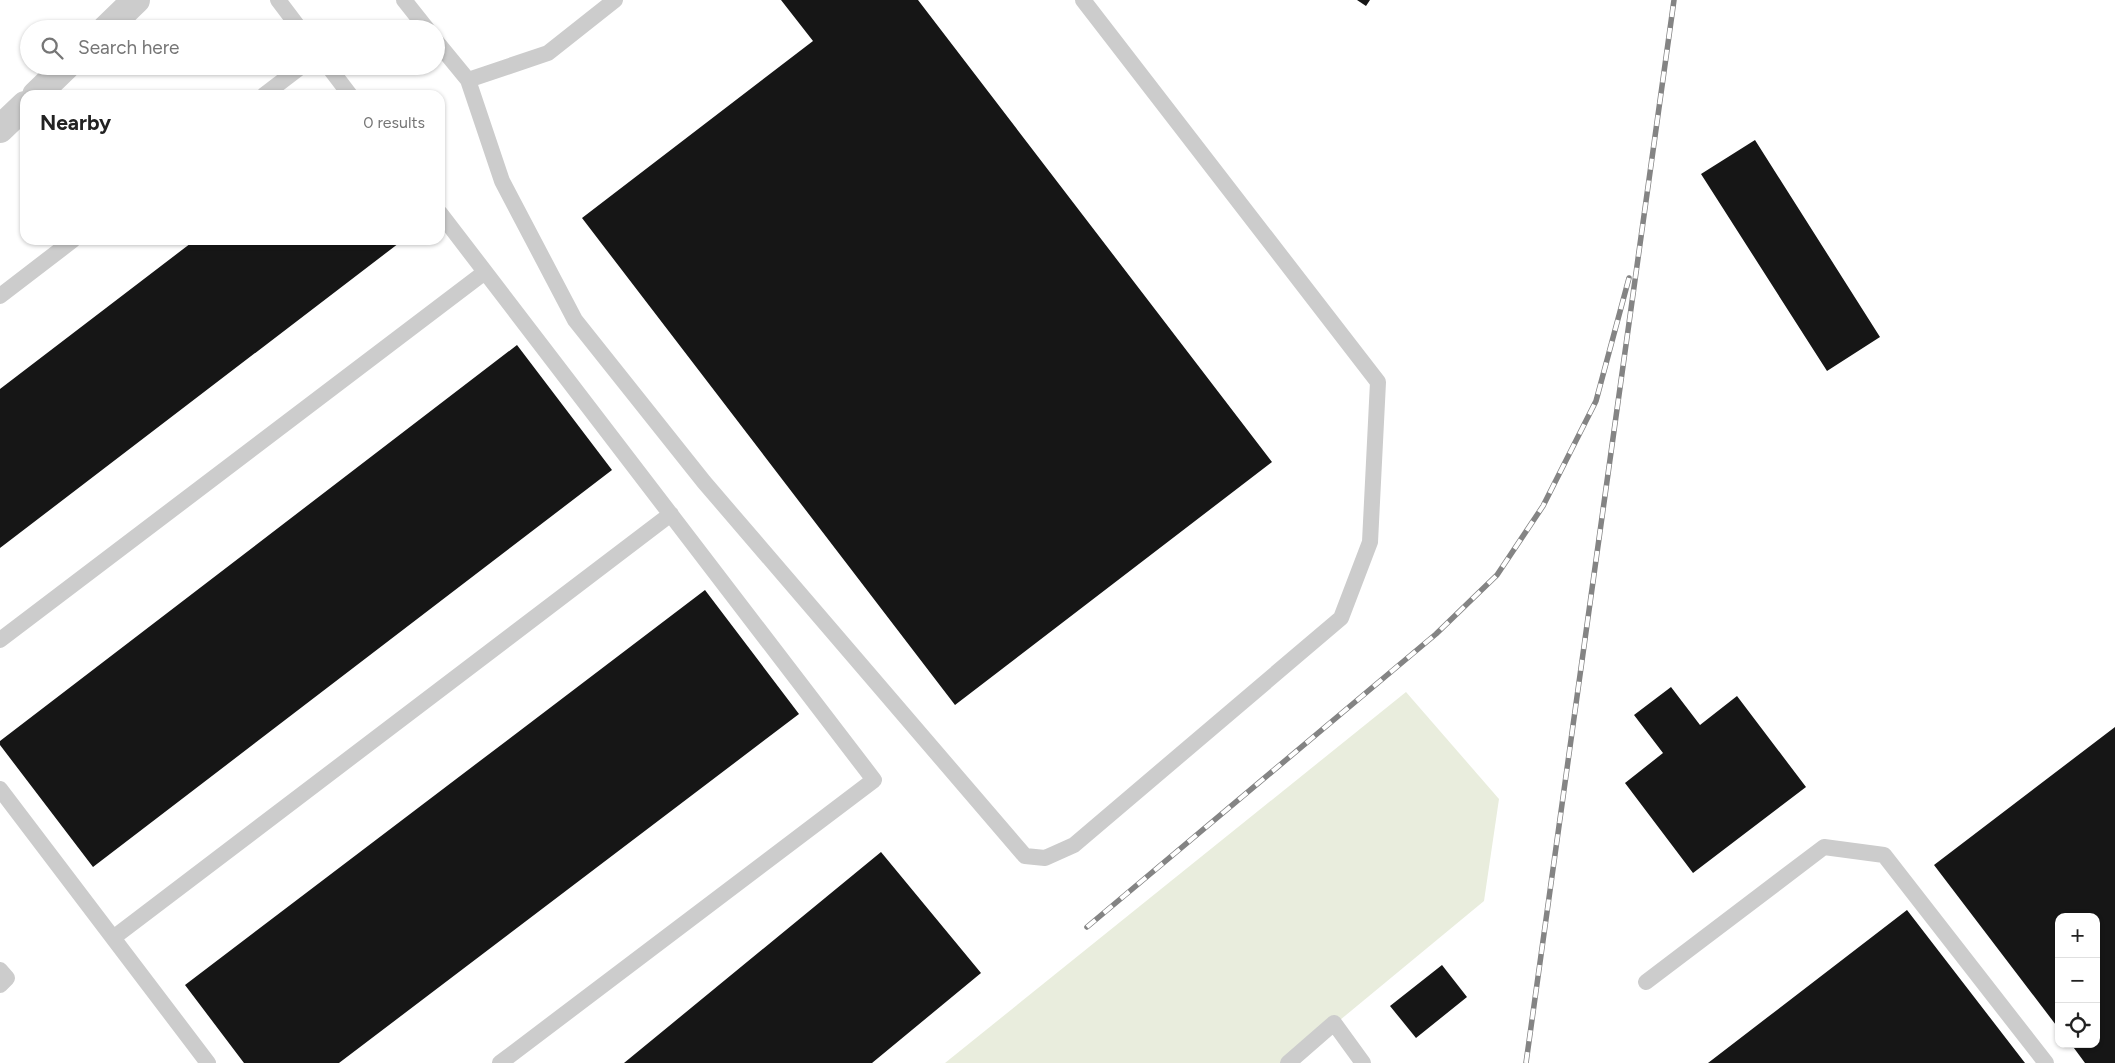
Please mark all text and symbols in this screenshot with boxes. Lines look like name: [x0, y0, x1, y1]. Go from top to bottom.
search box: [20, 20, 445, 75]
icon: search: [38, 34, 66, 62]
text: Search here: [78, 36, 180, 59]
text: Nearby: [40, 110, 111, 135]
text: 0 results: [363, 113, 425, 132]
map controls: [2055, 913, 2100, 1048]
button: +: [2055, 913, 2100, 958]
button: −: [2055, 958, 2100, 1003]
button: locate: [2055, 1003, 2100, 1048]

